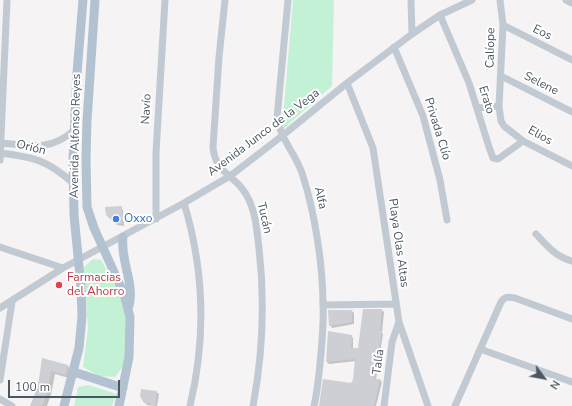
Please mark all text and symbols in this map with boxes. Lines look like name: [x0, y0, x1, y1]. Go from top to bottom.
street label: Eos: [530, 22, 554, 44]
street label: Calíope: [483, 28, 499, 68]
street label: Selene: [521, 69, 561, 99]
street label: Avenida Alfonso Reyes: [68, 74, 84, 198]
street label: Erato: [475, 84, 497, 116]
street label: Avenida Junco de la Vega: [205, 86, 323, 180]
street label: Navío: [139, 93, 155, 125]
street label: Privada Clío: [421, 96, 453, 162]
street label: Elios: [525, 123, 555, 149]
street label: Orión: [15, 137, 47, 159]
street label: Alfa: [310, 185, 330, 211]
street label: Playa Olas Altas: [385, 198, 411, 288]
street label: Tucán: [253, 201, 275, 235]
place label: Oxxo: [124, 212, 152, 226]
marker: Oxxo: [111, 214, 121, 224]
place label: Farmacias del Ahorro: [67, 271, 124, 299]
marker: Farmacias del Ahorro: [54, 280, 64, 290]
street label: Talía: [370, 349, 388, 375]
north arrow: [524, 358, 564, 398]
scale bar: [10, 372, 122, 398]
text: N: [546, 377, 563, 392]
text: 100 m: [15, 379, 50, 395]

